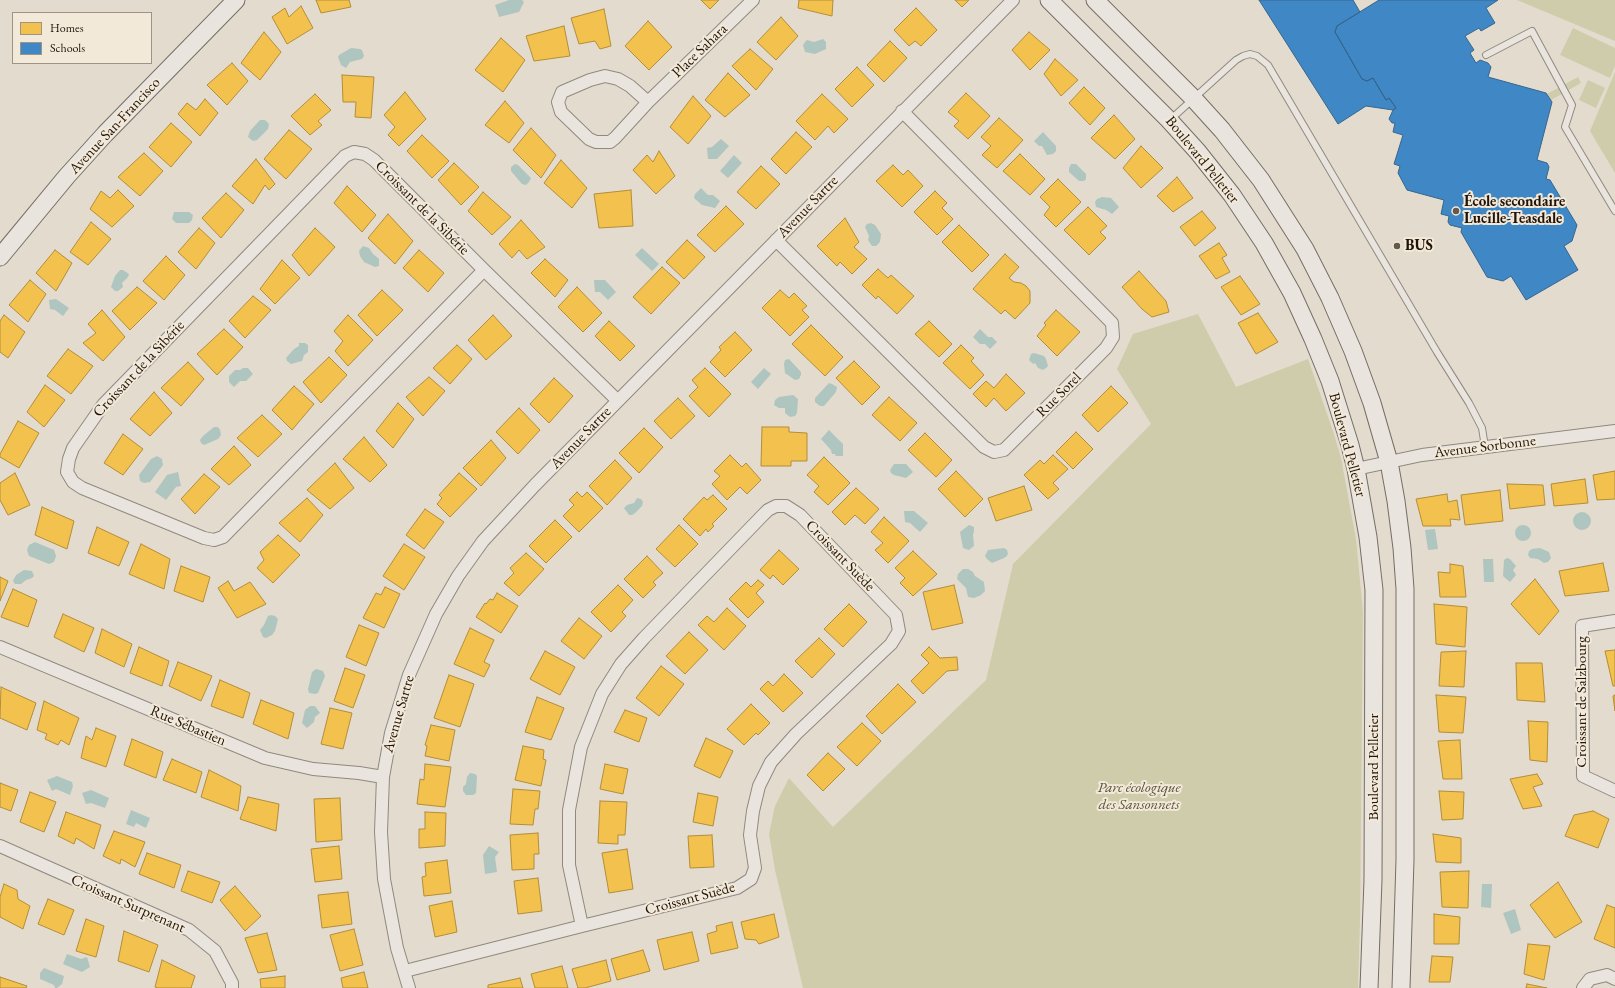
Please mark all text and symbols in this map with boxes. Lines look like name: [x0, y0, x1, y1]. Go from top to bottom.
legend: [12, 12, 152, 64]
text: Homes: [50, 20, 84, 36]
street label: Place Sahara: [669, 20, 731, 82]
text: Schools: [50, 40, 85, 56]
street label: Avenue San-Francisco: [66, 74, 164, 178]
street label: Boulevard Pelletier: [1161, 113, 1243, 207]
street label: Croissant de la Sibérie: [371, 157, 473, 259]
street label: Avenue Sartre: [774, 172, 842, 242]
place label: École secondaire Lucille-Teasdale: [1464, 193, 1565, 228]
marker: École secondaire Lucille-Teasdale: [1451, 206, 1461, 216]
place label: BUS: [1405, 237, 1433, 255]
marker: BUS: [1392, 241, 1402, 251]
street label: Croissant de la Sibérie: [90, 317, 188, 421]
street label: Rue Sorel: [1033, 369, 1085, 421]
street label: Boulevard Pelletier: [1324, 391, 1370, 499]
street label: Avenue Sartre: [547, 403, 615, 473]
street label: Avenue Sorbonne: [1433, 432, 1537, 462]
street label: Croissant Suède: [802, 517, 878, 595]
street label: Croissant de Salzbourg: [1573, 636, 1591, 768]
street label: Avenue Sartre: [379, 673, 419, 755]
street label: Rue Sébastien: [147, 702, 229, 750]
street label: Boulevard Pelletier: [1365, 713, 1383, 821]
park label: Parc écologique des Sansonnets: [1097, 779, 1181, 814]
street label: Croissant Surprenant: [68, 871, 188, 937]
street label: Croissant Suède: [643, 878, 737, 920]

